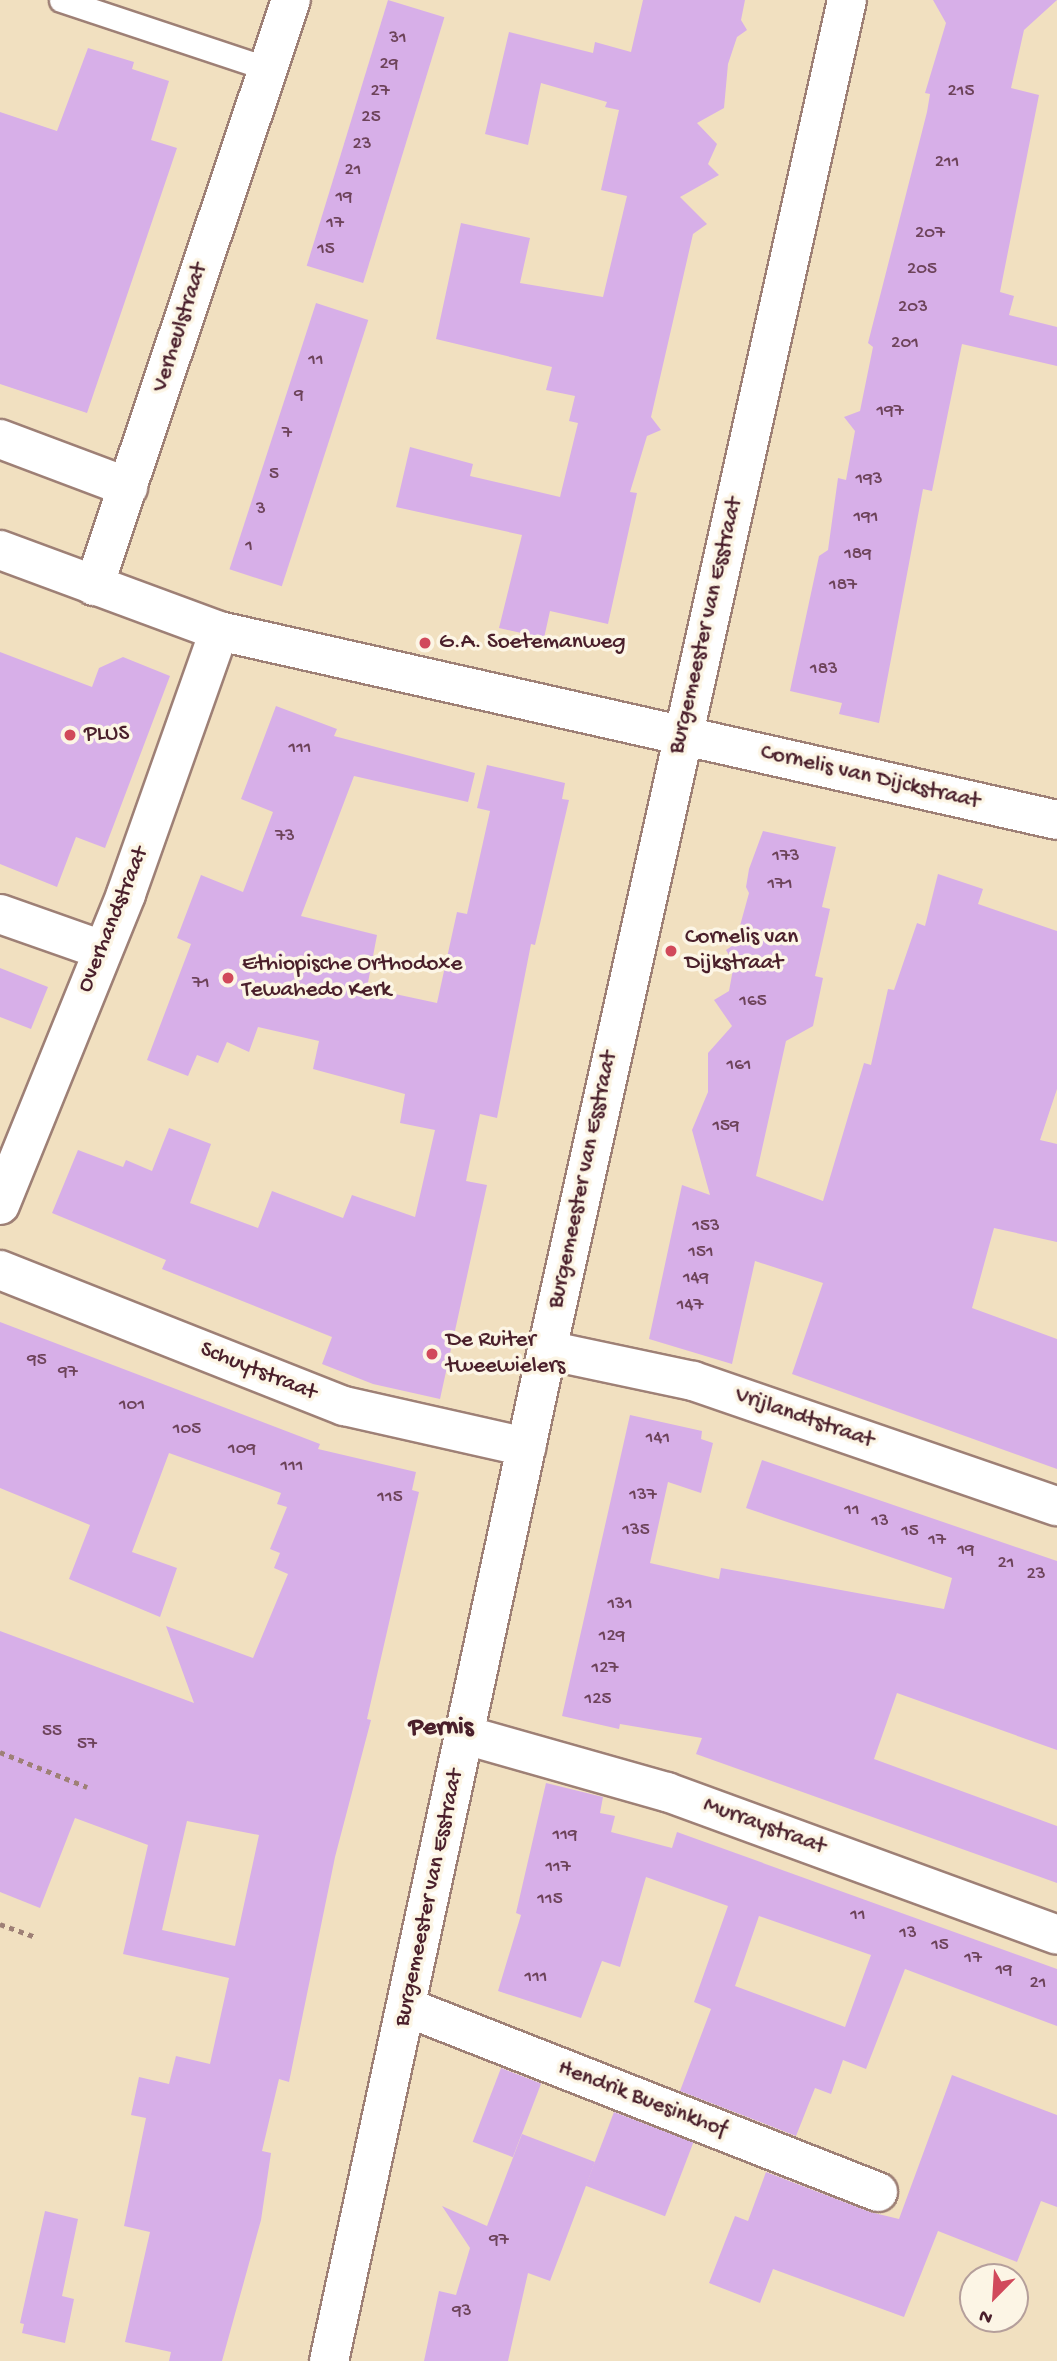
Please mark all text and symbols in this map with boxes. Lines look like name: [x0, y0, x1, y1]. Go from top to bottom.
house number: 31: [389, 28, 407, 50]
house number: 29: [380, 54, 398, 76]
house number: 27: [370, 81, 390, 103]
house number: 215: [948, 81, 974, 103]
house number: 25: [361, 107, 381, 129]
house number: 23: [352, 134, 372, 156]
house number: 211: [935, 152, 959, 174]
house number: 21: [345, 160, 361, 182]
house number: 19: [335, 187, 353, 209]
house number: 17: [326, 213, 344, 235]
house number: 207: [915, 223, 945, 245]
house number: 15: [317, 239, 335, 261]
house number: 205: [907, 259, 937, 281]
street label: Verheulstraat: [147, 260, 215, 396]
house number: 203: [898, 297, 928, 319]
house number: 201: [891, 333, 919, 355]
house number: 11: [308, 350, 324, 372]
house number: 9: [294, 385, 304, 407]
house number: 197: [876, 401, 904, 423]
house number: 7: [282, 423, 292, 445]
house number: 5: [269, 464, 279, 486]
house number: 193: [855, 469, 883, 491]
street label: Burgemeester van Esstraat: [664, 495, 750, 757]
house number: 3: [256, 499, 266, 521]
house number: 191: [854, 507, 878, 529]
house number: 1: [245, 536, 253, 558]
house number: 189: [844, 544, 872, 566]
house number: 187: [829, 575, 857, 597]
place label: G.A. Soetemanweg: [439, 629, 626, 657]
marker: G.A. Soetemanweg: [417, 635, 433, 651]
house number: 183: [810, 659, 838, 681]
place label: PLUS: [84, 721, 129, 749]
marker: PLUS: [62, 727, 78, 743]
house number: 111: [288, 738, 312, 760]
street label: Cornelis van Dijckstraat: [758, 739, 982, 817]
house number: 73: [275, 826, 295, 848]
street label: Overhandstraat: [72, 843, 156, 997]
house number: 173: [772, 846, 800, 868]
house number: 171: [767, 874, 793, 896]
place label: Cornelis van Dijkstraat: [685, 924, 798, 978]
marker: Cornelis van Dijkstraat: [663, 943, 679, 959]
place label: Ethiopische Orthodoxe Tewahedo Kerk: [242, 951, 462, 1005]
marker: Ethiopische Orthodoxe Tewahedo Kerk: [220, 970, 236, 986]
house number: 71: [192, 973, 210, 995]
house number: 165: [739, 991, 767, 1013]
street label: Burgemeester van Esstraat: [543, 1049, 625, 1311]
house number: 161: [727, 1055, 751, 1077]
house number: 159: [712, 1116, 740, 1138]
house number: 153: [692, 1216, 720, 1238]
house number: 151: [688, 1242, 714, 1264]
house number: 149: [683, 1268, 709, 1290]
house number: 147: [677, 1295, 703, 1317]
place label: De Ruiter tweewielers: [446, 1327, 565, 1381]
street label: Schuytstraat: [196, 1336, 320, 1408]
marker: De Ruiter tweewielers: [424, 1346, 440, 1362]
house number: 95: [27, 1350, 47, 1372]
house number: 97: [58, 1362, 78, 1384]
street label: Vrijlandtstraat: [731, 1382, 877, 1456]
house number: 101: [119, 1395, 145, 1417]
house number: 105: [173, 1419, 201, 1441]
house number: 141: [646, 1428, 670, 1450]
house number: 109: [228, 1439, 256, 1461]
house number: 111: [280, 1456, 304, 1478]
house number: 137: [629, 1485, 657, 1507]
house number: 115: [377, 1487, 403, 1509]
house number: 11: [844, 1500, 860, 1522]
house number: 13: [871, 1511, 889, 1533]
house number: 135: [622, 1520, 650, 1542]
house number: 15: [901, 1521, 919, 1543]
house number: 17: [928, 1530, 946, 1552]
house number: 19: [957, 1540, 975, 1562]
house number: 21: [998, 1553, 1014, 1575]
house number: 23: [1026, 1564, 1046, 1586]
house number: 131: [607, 1594, 633, 1616]
house number: 129: [599, 1626, 625, 1648]
house number: 127: [592, 1658, 618, 1680]
house number: 125: [585, 1689, 611, 1711]
district label: Pernis: [409, 1713, 473, 1745]
house number: 55: [42, 1721, 62, 1743]
house number: 57: [77, 1734, 97, 1756]
street label: Burgemeester van Esstraat: [389, 1767, 471, 2029]
street label: Murraystraat: [699, 1792, 829, 1862]
house number: 119: [553, 1825, 577, 1847]
house number: 117: [545, 1857, 571, 1879]
house number: 115: [537, 1889, 563, 1911]
house number: 11: [850, 1905, 866, 1927]
house number: 13: [899, 1923, 917, 1945]
house number: 15: [931, 1935, 949, 1957]
house number: 17: [964, 1948, 982, 1970]
house number: 19: [995, 1960, 1013, 1982]
house number: 111: [524, 1967, 548, 1989]
house number: 21: [1030, 1973, 1046, 1995]
street label: Hendrik Buesinkhof: [554, 2055, 730, 2145]
house number: 97: [489, 2230, 509, 2252]
north arrow: [959, 2263, 1029, 2333]
house number: 93: [452, 2301, 472, 2323]
text: N: [976, 2303, 996, 2329]

